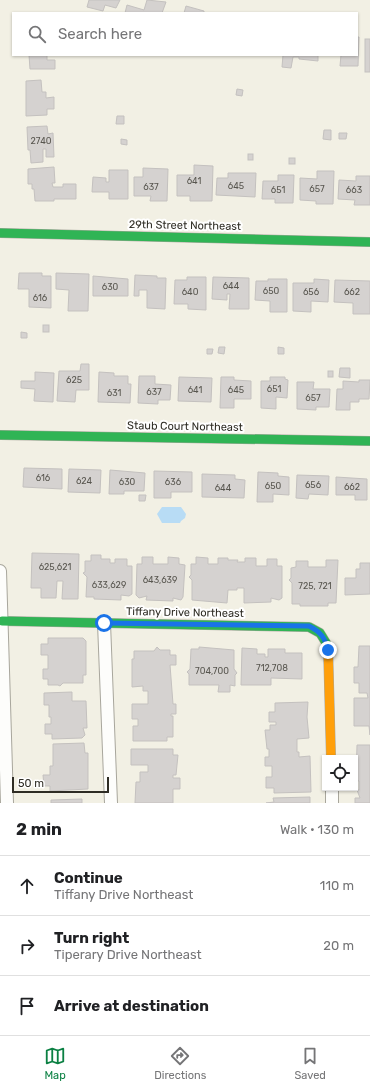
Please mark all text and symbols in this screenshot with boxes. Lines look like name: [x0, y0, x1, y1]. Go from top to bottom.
search box: [12, 12, 358, 56]
icon: search: [26, 23, 48, 45]
text: Search here: [58, 25, 142, 43]
house number: 2740: [31, 136, 52, 146]
house number: 641: [187, 176, 201, 186]
house number: 645: [228, 181, 244, 191]
house number: 637: [143, 182, 159, 192]
house number: 657: [309, 184, 325, 194]
house number: 651: [271, 185, 285, 195]
house number: 663: [346, 185, 362, 195]
street label: 29th Street Northeast: [129, 218, 242, 233]
house number: 644: [223, 281, 240, 291]
house number: 630: [102, 282, 119, 292]
house number: 650: [263, 286, 280, 296]
house number: 640: [182, 287, 199, 297]
house number: 656: [303, 287, 320, 297]
house number: 662: [344, 287, 360, 297]
house number: 616: [33, 293, 48, 303]
house number: 625: [66, 375, 82, 385]
house number: 651: [267, 384, 281, 394]
house number: 641: [188, 385, 202, 395]
house number: 645: [228, 385, 244, 395]
house number: 637: [146, 387, 162, 397]
house number: 631: [107, 388, 121, 398]
house number: 657: [305, 393, 321, 403]
street label: Staub Court Northeast: [127, 419, 244, 434]
house number: 616: [36, 473, 51, 483]
house number: 624: [76, 476, 93, 486]
house number: 630: [119, 477, 136, 487]
house number: 636: [165, 477, 182, 487]
house number: 656: [305, 480, 322, 490]
house number: 650: [265, 481, 282, 491]
house number: 662: [344, 482, 360, 492]
house number: 644: [215, 483, 232, 493]
house number: 625,621: [39, 562, 71, 572]
house number: 643,639: [143, 575, 177, 585]
house number: 633,629: [92, 580, 126, 590]
house number: 725, 721: [298, 581, 332, 591]
street label: Tiffany Drive Northeast: [126, 605, 245, 620]
route start: [95, 614, 113, 632]
route end: [319, 641, 337, 659]
house number: 712,708: [256, 663, 288, 673]
house number: 704,700: [195, 666, 229, 676]
map controls: [322, 755, 358, 791]
button: locate: [322, 755, 358, 791]
scale bar: [12, 775, 109, 794]
text: 50 m: [18, 777, 44, 790]
text: 2 min: [16, 819, 62, 839]
text: Walk · 130 m: [280, 822, 354, 837]
text: Continue: [54, 869, 123, 887]
icon: ahead: [16, 875, 38, 897]
text: 110 m: [320, 878, 354, 893]
text: Tiffany Drive Northeast: [54, 887, 193, 902]
text: Turn right: [54, 929, 129, 947]
icon: right: [16, 935, 38, 957]
text: 20 m: [323, 938, 354, 953]
text: Tiperary Drive Northeast: [54, 947, 202, 962]
icon: arrive: [16, 995, 38, 1017]
text: Arrive at destination: [54, 997, 209, 1015]
tab: Map: [44, 1045, 66, 1082]
tab: Directions: [154, 1045, 206, 1082]
tab: Saved: [295, 1045, 326, 1082]

